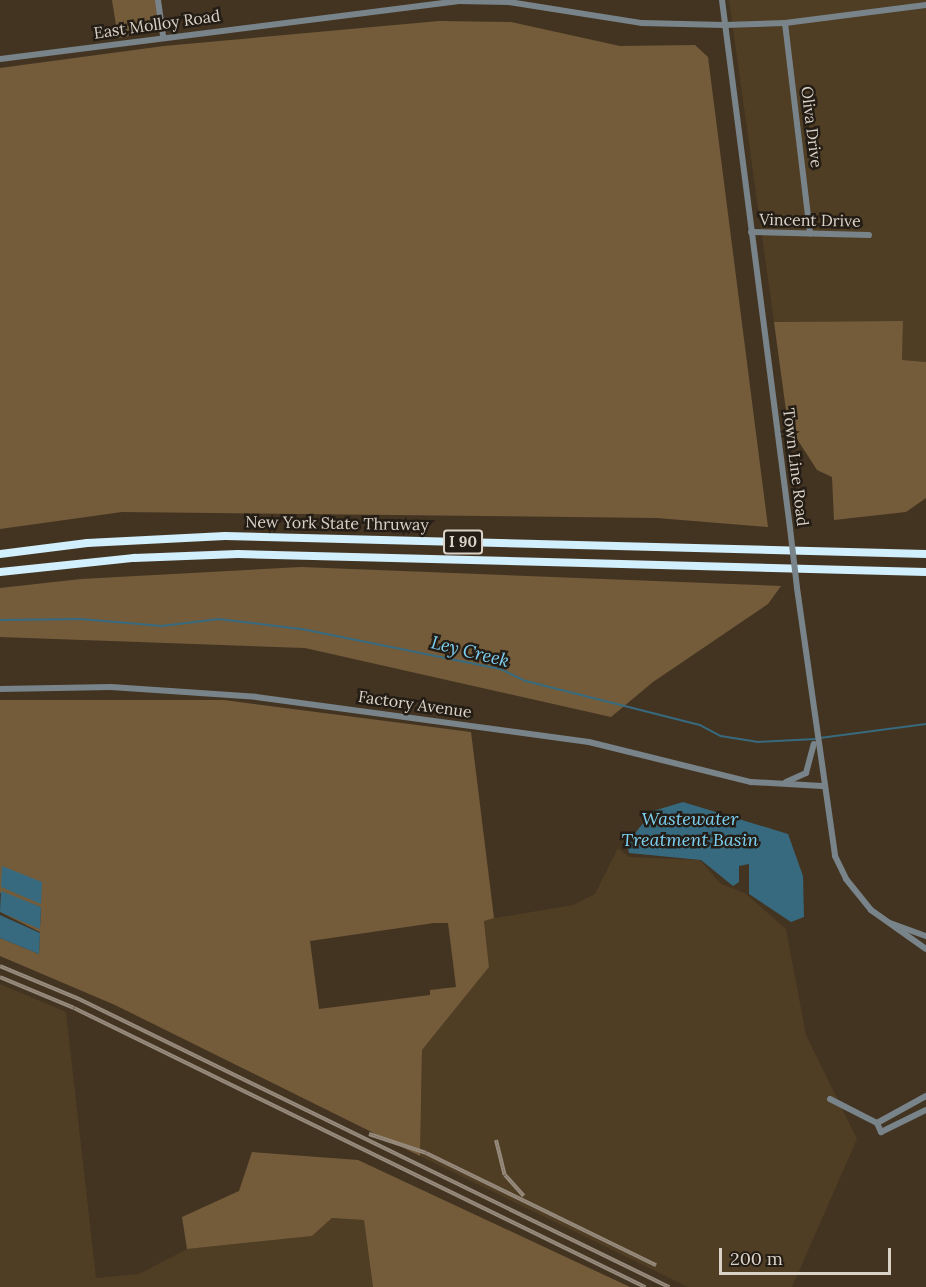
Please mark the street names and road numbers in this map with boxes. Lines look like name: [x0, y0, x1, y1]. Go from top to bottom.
street label: East Molloy Road: [92, 6, 222, 42]
street label: Oliva Drive: [797, 85, 827, 169]
street label: Vincent Drive: [759, 210, 861, 230]
street label: Town Line Road: [779, 407, 813, 527]
street label: New York State Thruway: [245, 512, 429, 534]
road number: I 90: [442, 530, 484, 554]
street label: Factory Avenue: [357, 687, 473, 721]

